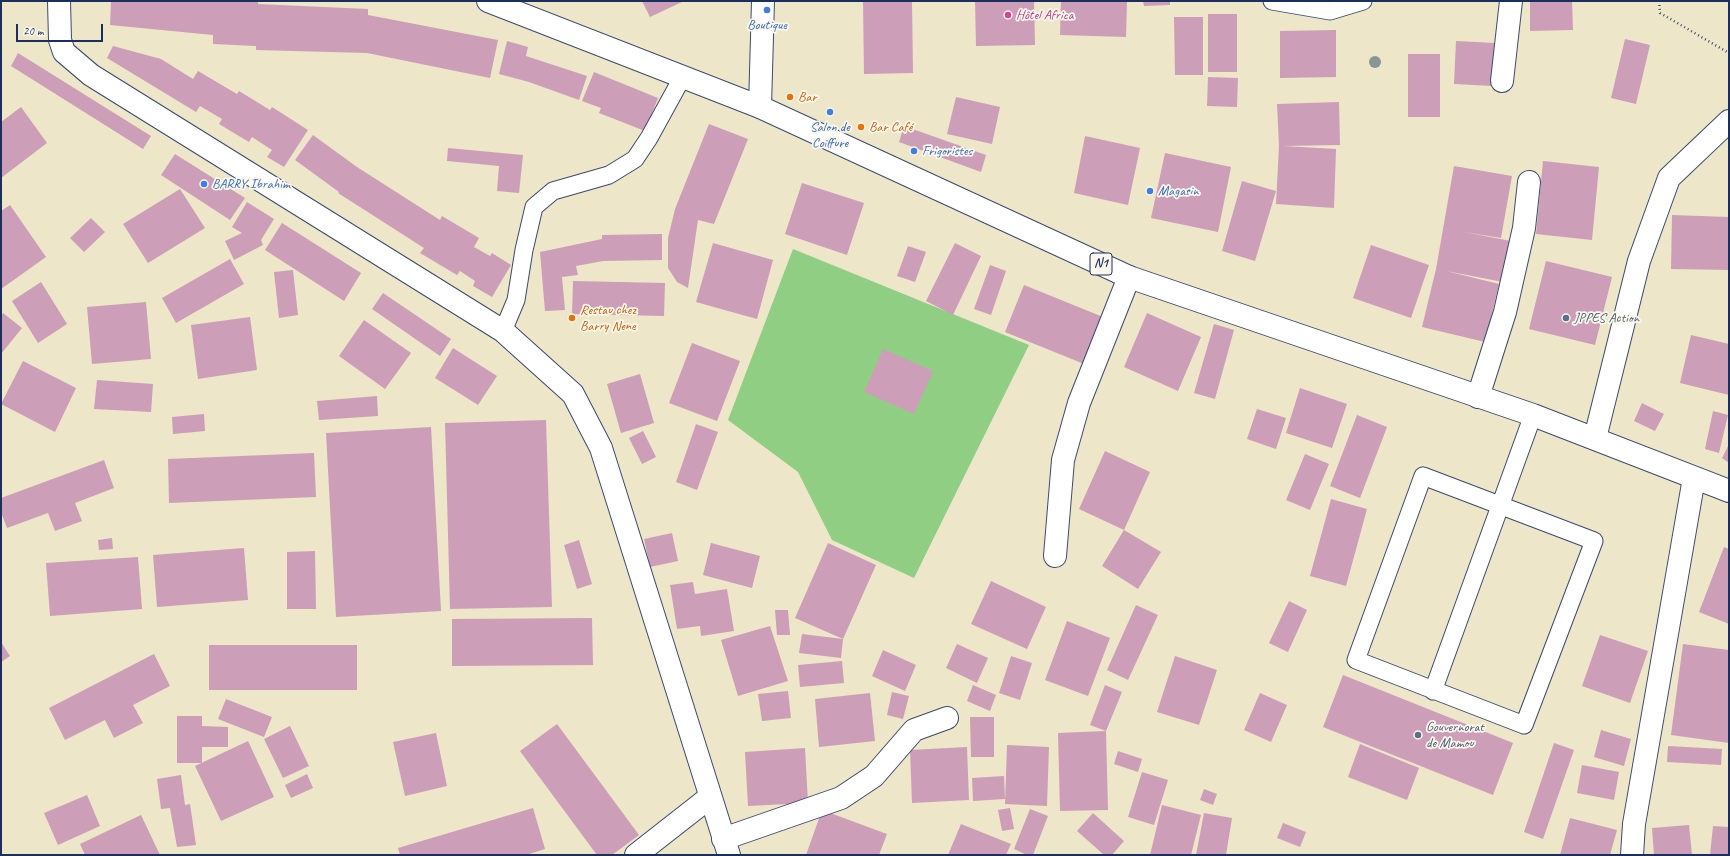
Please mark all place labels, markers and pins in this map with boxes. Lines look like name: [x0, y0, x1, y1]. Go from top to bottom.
marker: Boutique: [762, 5, 772, 15]
place label: Hôtel Africa: [1016, 7, 1073, 23]
marker: Hôtel Africa: [1003, 10, 1013, 20]
place label: Boutique: [747, 17, 787, 33]
place label: Bar: [798, 89, 816, 105]
marker: Bar: [785, 92, 795, 102]
marker: Salon de Coiffure: [825, 107, 835, 117]
place label: Salon de Coiffure: [810, 119, 850, 152]
place label: Bar Café: [869, 119, 912, 135]
marker: Bar Café: [856, 122, 866, 132]
place label: Frigoristes: [922, 143, 972, 159]
marker: Frigoristes: [909, 146, 919, 156]
place label: BARRY Ibrahim: [212, 176, 290, 192]
marker: BARRY Ibrahim: [199, 179, 209, 189]
place label: Magasin: [1158, 183, 1198, 199]
marker: Magasin: [1145, 186, 1155, 196]
place label: Restau chez Barry Nene: [580, 302, 636, 334]
place label: JPPES Action: [1574, 310, 1639, 326]
marker: Restau chez Barry Nene: [567, 313, 577, 323]
marker: JPPES Action: [1561, 313, 1571, 323]
place label: Gouvernorat de Mamou: [1426, 719, 1484, 752]
marker: Gouvernorat de Mamou: [1413, 730, 1423, 740]

